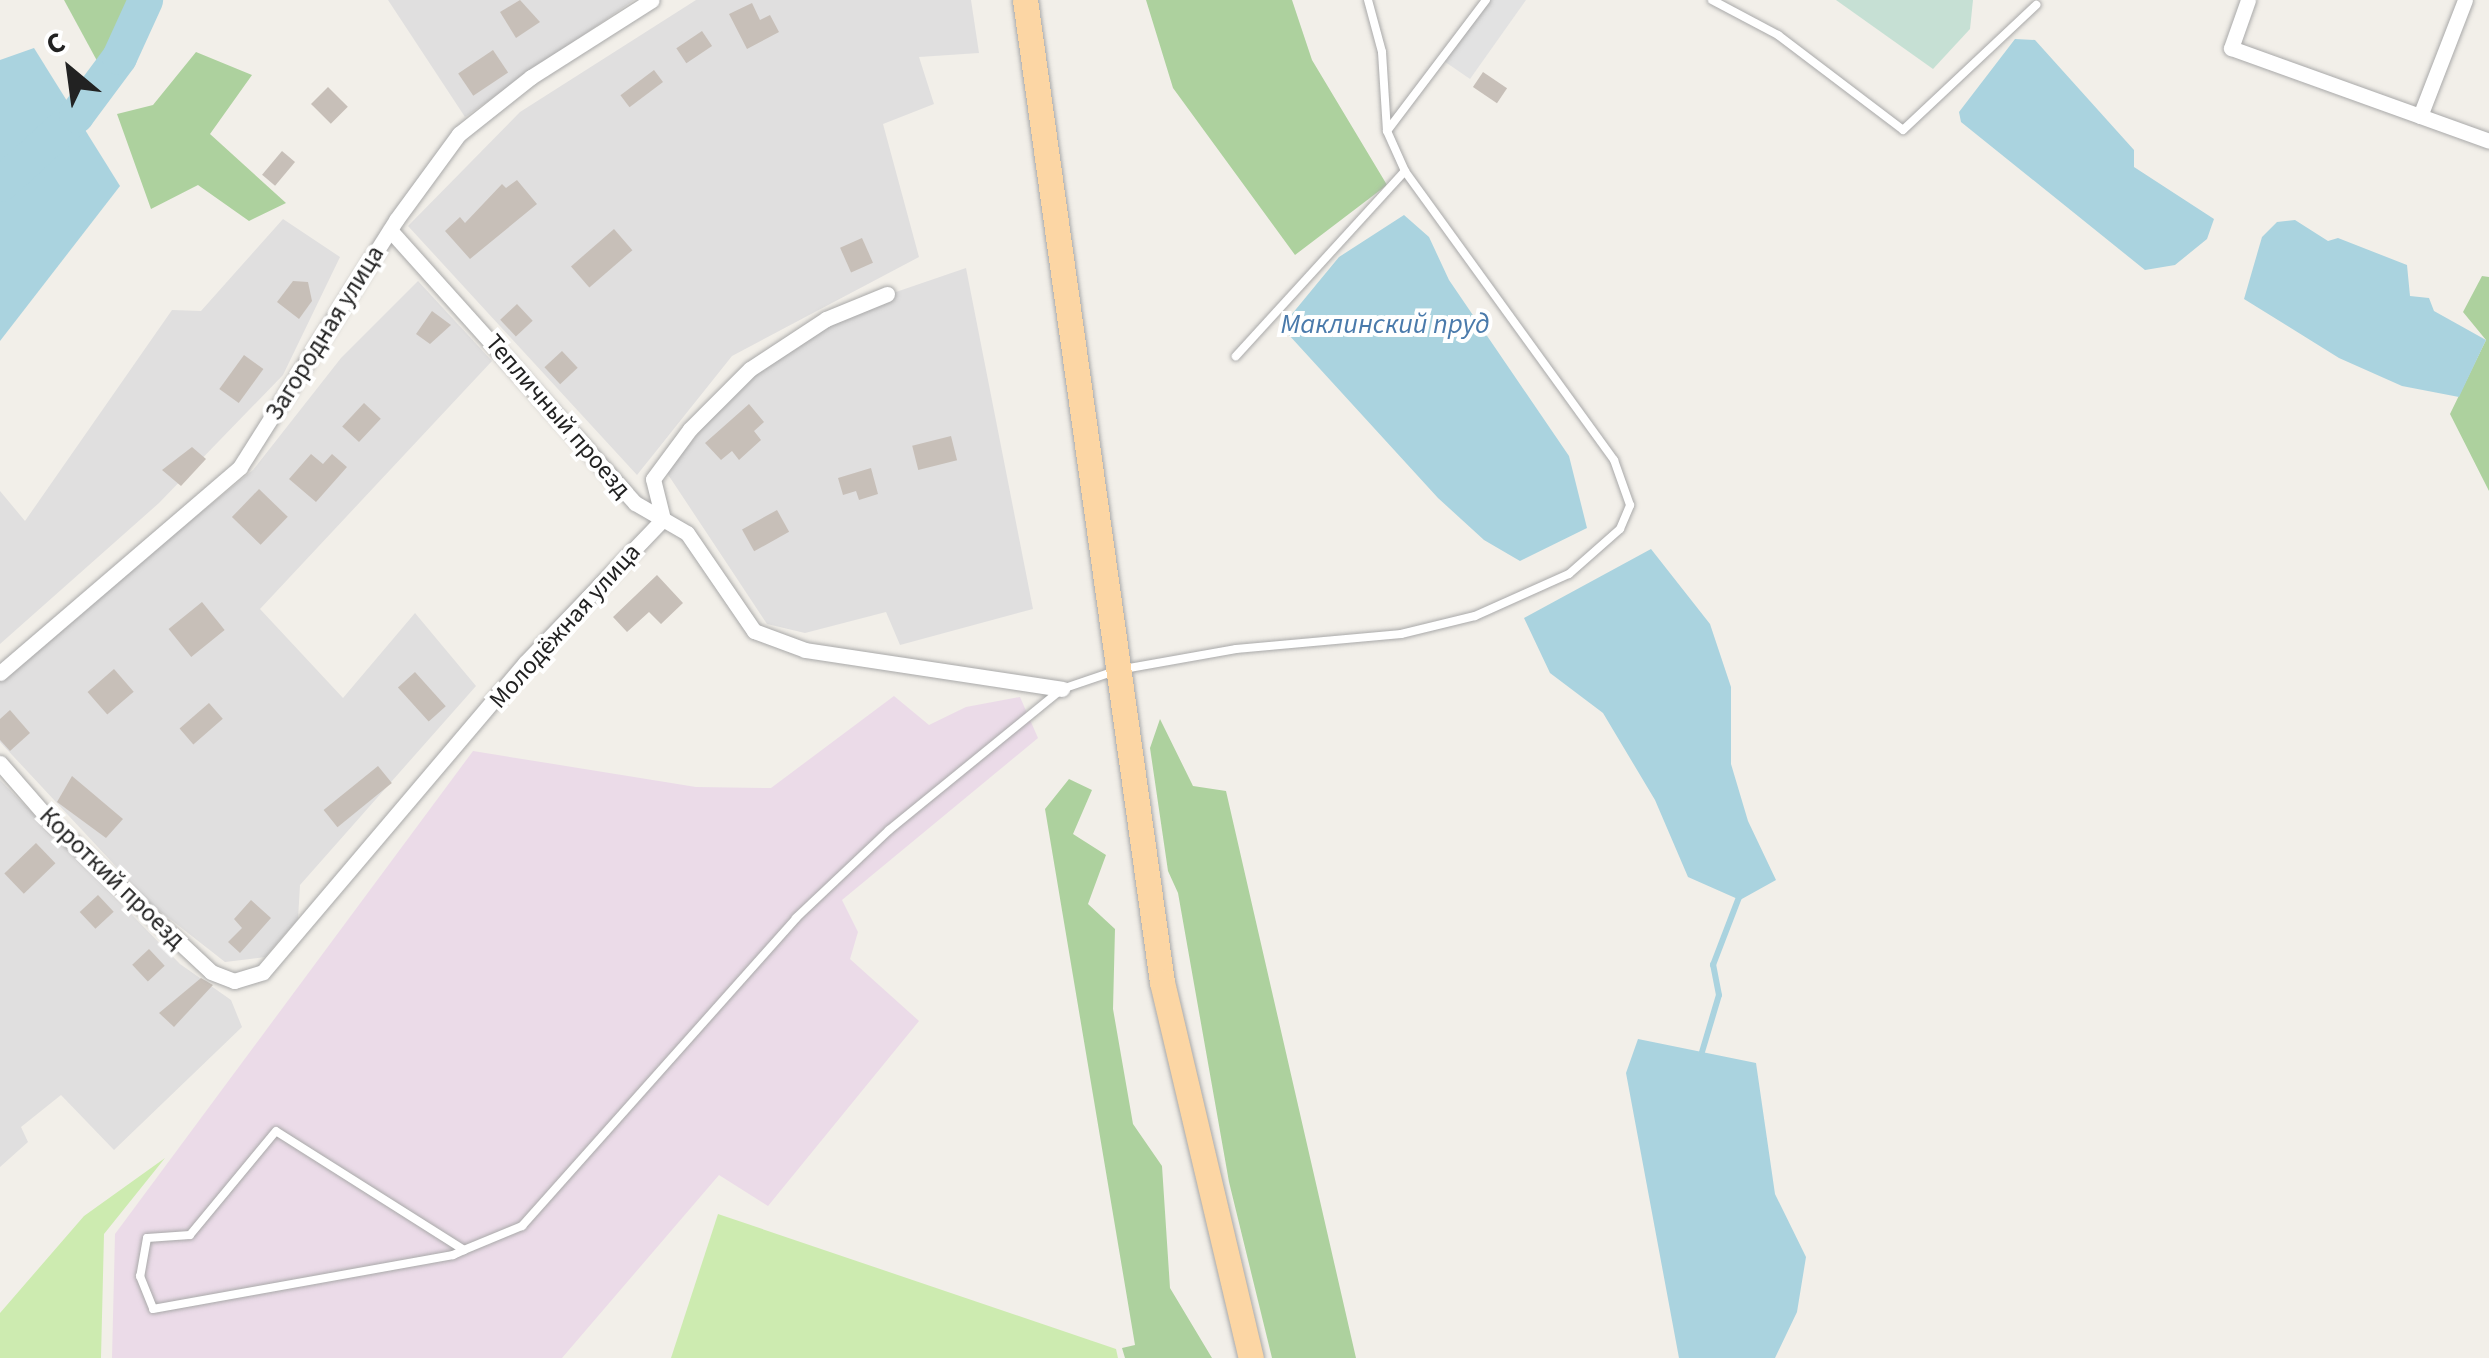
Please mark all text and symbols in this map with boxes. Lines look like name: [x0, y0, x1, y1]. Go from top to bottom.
north arrow: [20, 20, 120, 120]
text: С: [39, 22, 72, 65]
street label: Загородная улица: [259, 240, 391, 426]
water label: Маклинский пруд: [1281, 307, 1489, 341]
street label: Тепличный проезд: [479, 328, 637, 504]
street label: Молодёжная улица: [483, 537, 647, 715]
street label: Короткий проезд: [33, 801, 191, 955]

